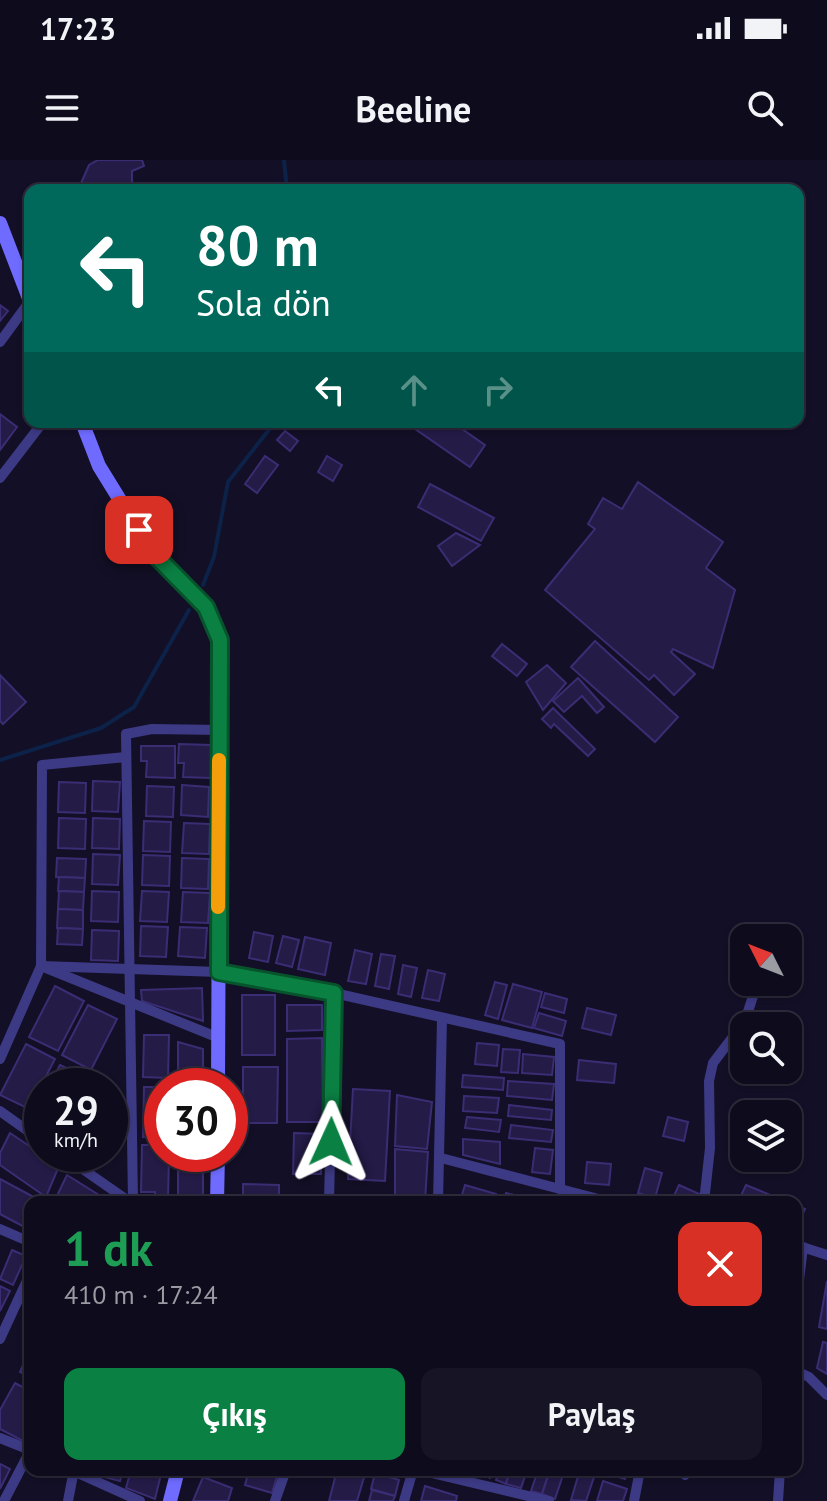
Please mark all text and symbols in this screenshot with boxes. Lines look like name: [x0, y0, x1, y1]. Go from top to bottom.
text: 17:23: [40, 9, 116, 48]
text: Beeline: [356, 85, 471, 132]
icon: menu: [40, 86, 84, 130]
icon: search: [743, 86, 787, 130]
text: 80 m: [196, 209, 319, 281]
icon: left: [64, 216, 168, 320]
text: Sola dön: [196, 279, 331, 326]
icon: left: [308, 368, 352, 412]
icon: ahead: [392, 368, 436, 412]
icon: right: [476, 368, 520, 412]
pin: [105, 496, 173, 564]
icon: arrive: [117, 508, 161, 552]
north arrow: [730, 924, 802, 996]
map controls: [730, 924, 802, 1172]
button: search: [730, 1012, 802, 1084]
speed limit sign: 30: [144, 1068, 248, 1172]
text: 29: [53, 1084, 99, 1136]
position arrow: [289, 1100, 373, 1184]
button: layers: [730, 1100, 802, 1172]
text: km/h: [54, 1127, 98, 1153]
text: 1 dk: [64, 1217, 153, 1279]
button: close: [678, 1222, 762, 1306]
text: 410 m · 17:24: [64, 1278, 218, 1311]
button: Çıkış: [64, 1368, 405, 1460]
button: Paylaş: [421, 1368, 762, 1460]

